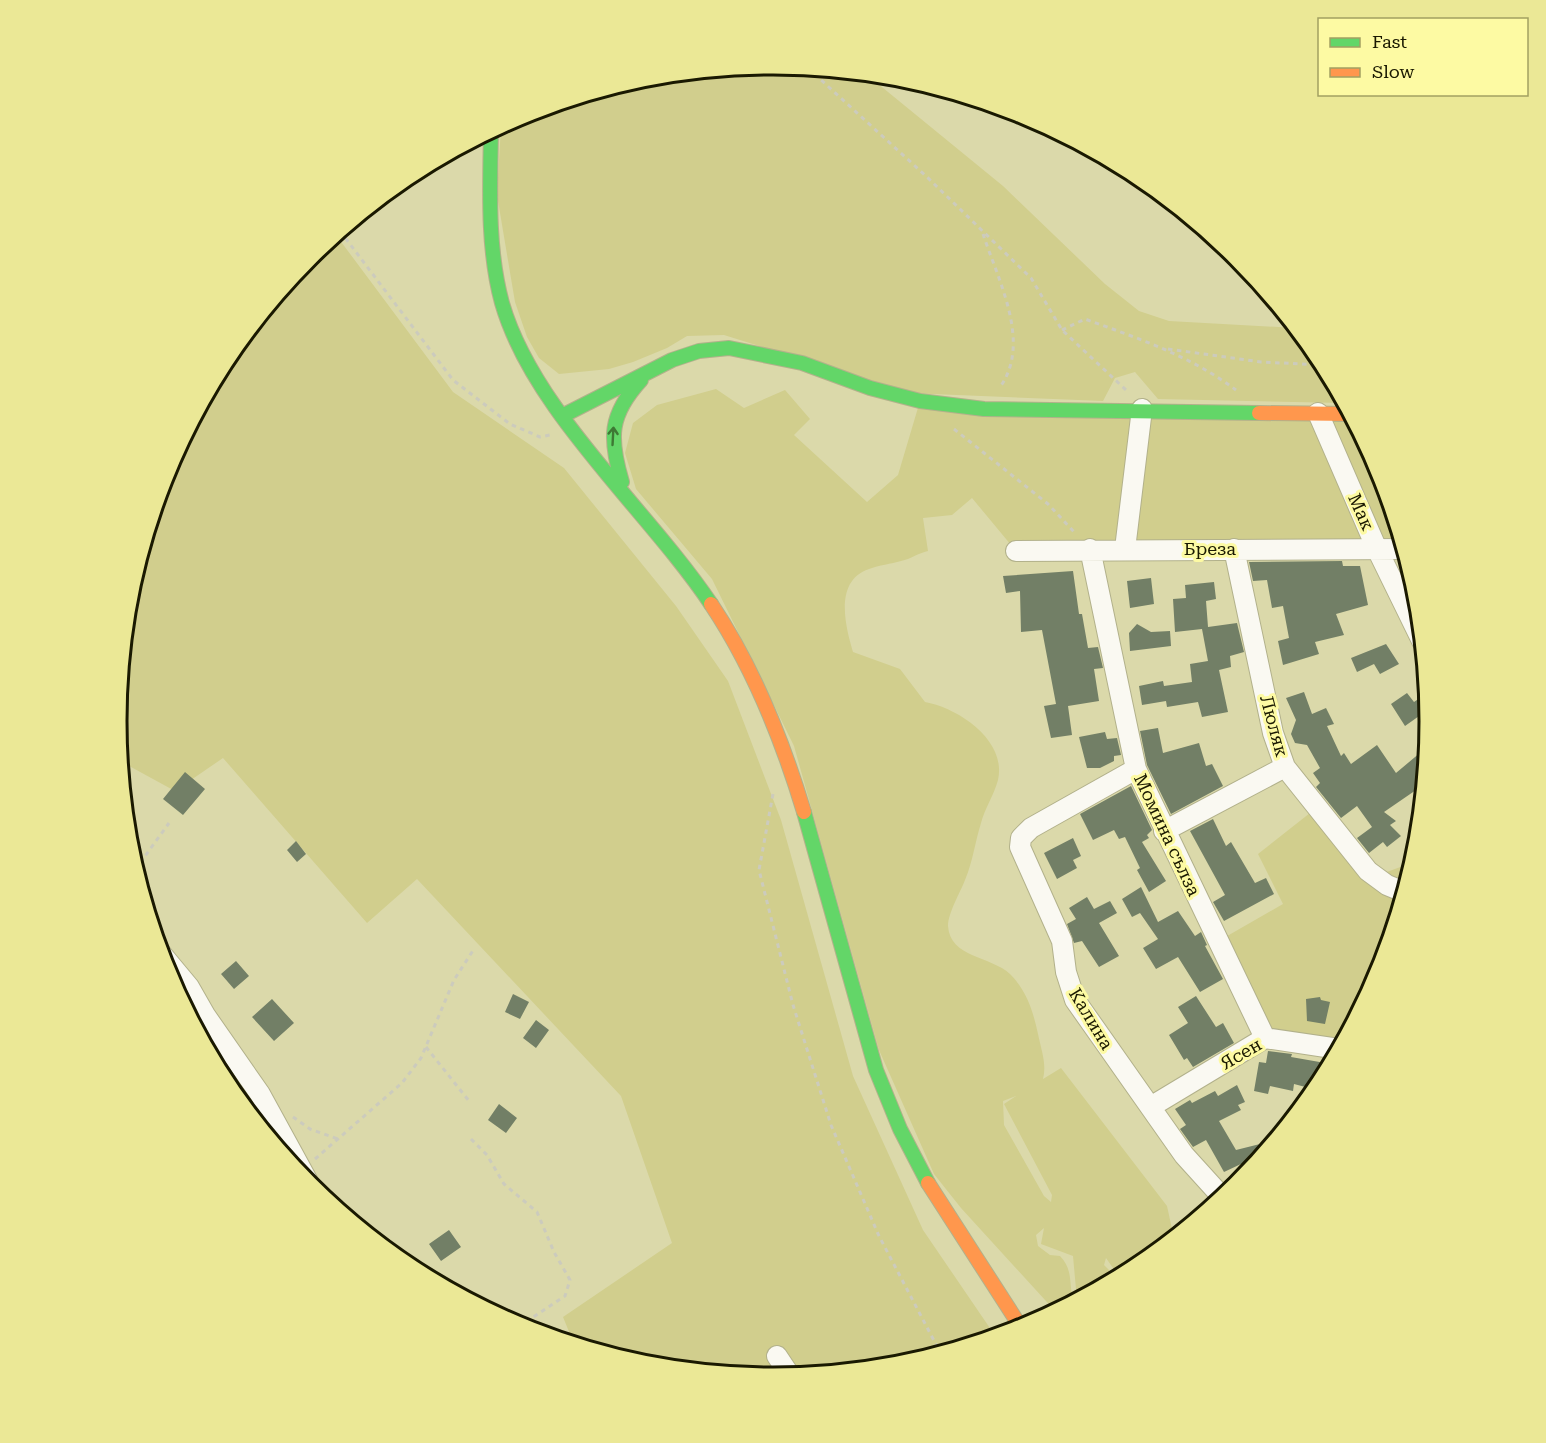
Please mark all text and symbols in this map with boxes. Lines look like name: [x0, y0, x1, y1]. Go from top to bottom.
legend: [1318, 18, 1528, 96]
text: Fast: [1372, 31, 1407, 52]
text: Slow: [1372, 61, 1414, 82]
one-way arrow: [607, 427, 618, 446]
street label: Мак: [1344, 490, 1379, 533]
street label: Бреза: [1184, 538, 1236, 559]
street label: Люляк: [1256, 693, 1293, 759]
street label: Момина сълза: [1130, 770, 1205, 900]
street label: Калина: [1065, 984, 1118, 1053]
street label: Ясен: [1216, 1033, 1265, 1074]

